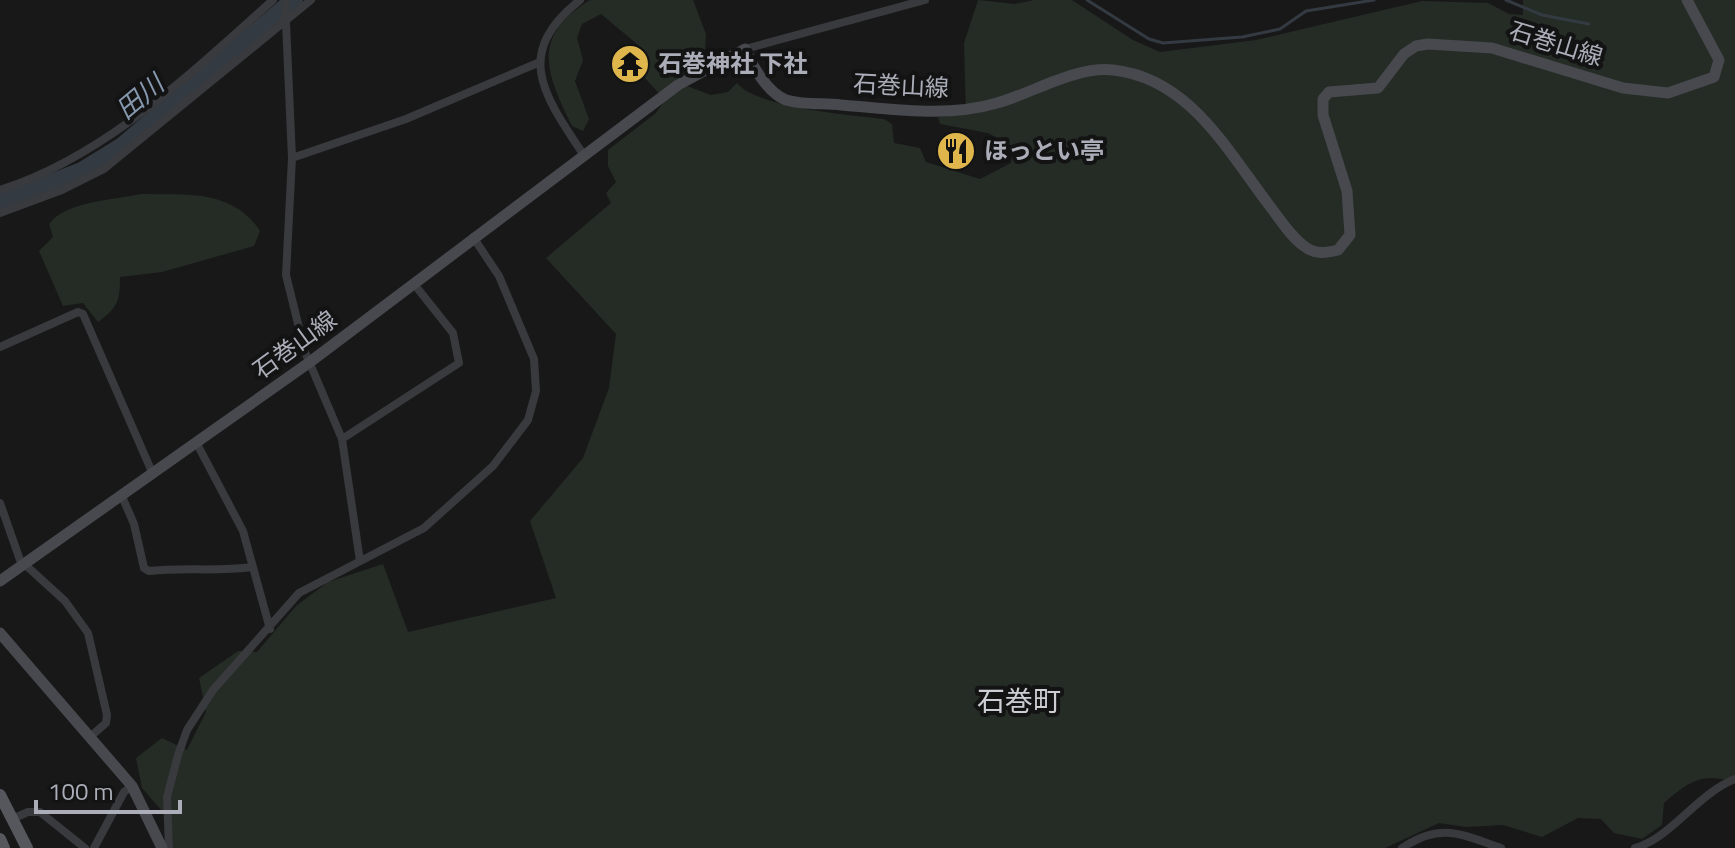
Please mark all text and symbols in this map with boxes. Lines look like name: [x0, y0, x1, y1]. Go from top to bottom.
street label: 石巻山線: [1505, 12, 1607, 74]
temple icon: 石巻神社 下社: [609, 43, 651, 85]
place label: 石巻神社 下社: [658, 45, 807, 81]
water label: 田川: [107, 63, 174, 128]
street label: 石巻山線: [852, 65, 950, 105]
restaurant icon: ほっとい亭: [935, 130, 977, 172]
place label: ほっとい亭: [984, 132, 1104, 168]
street label: 石巻山線: [245, 301, 344, 387]
district label: 石巻町: [977, 679, 1061, 722]
scale bar: [36, 764, 180, 814]
text: 100 m: [48, 773, 114, 809]

